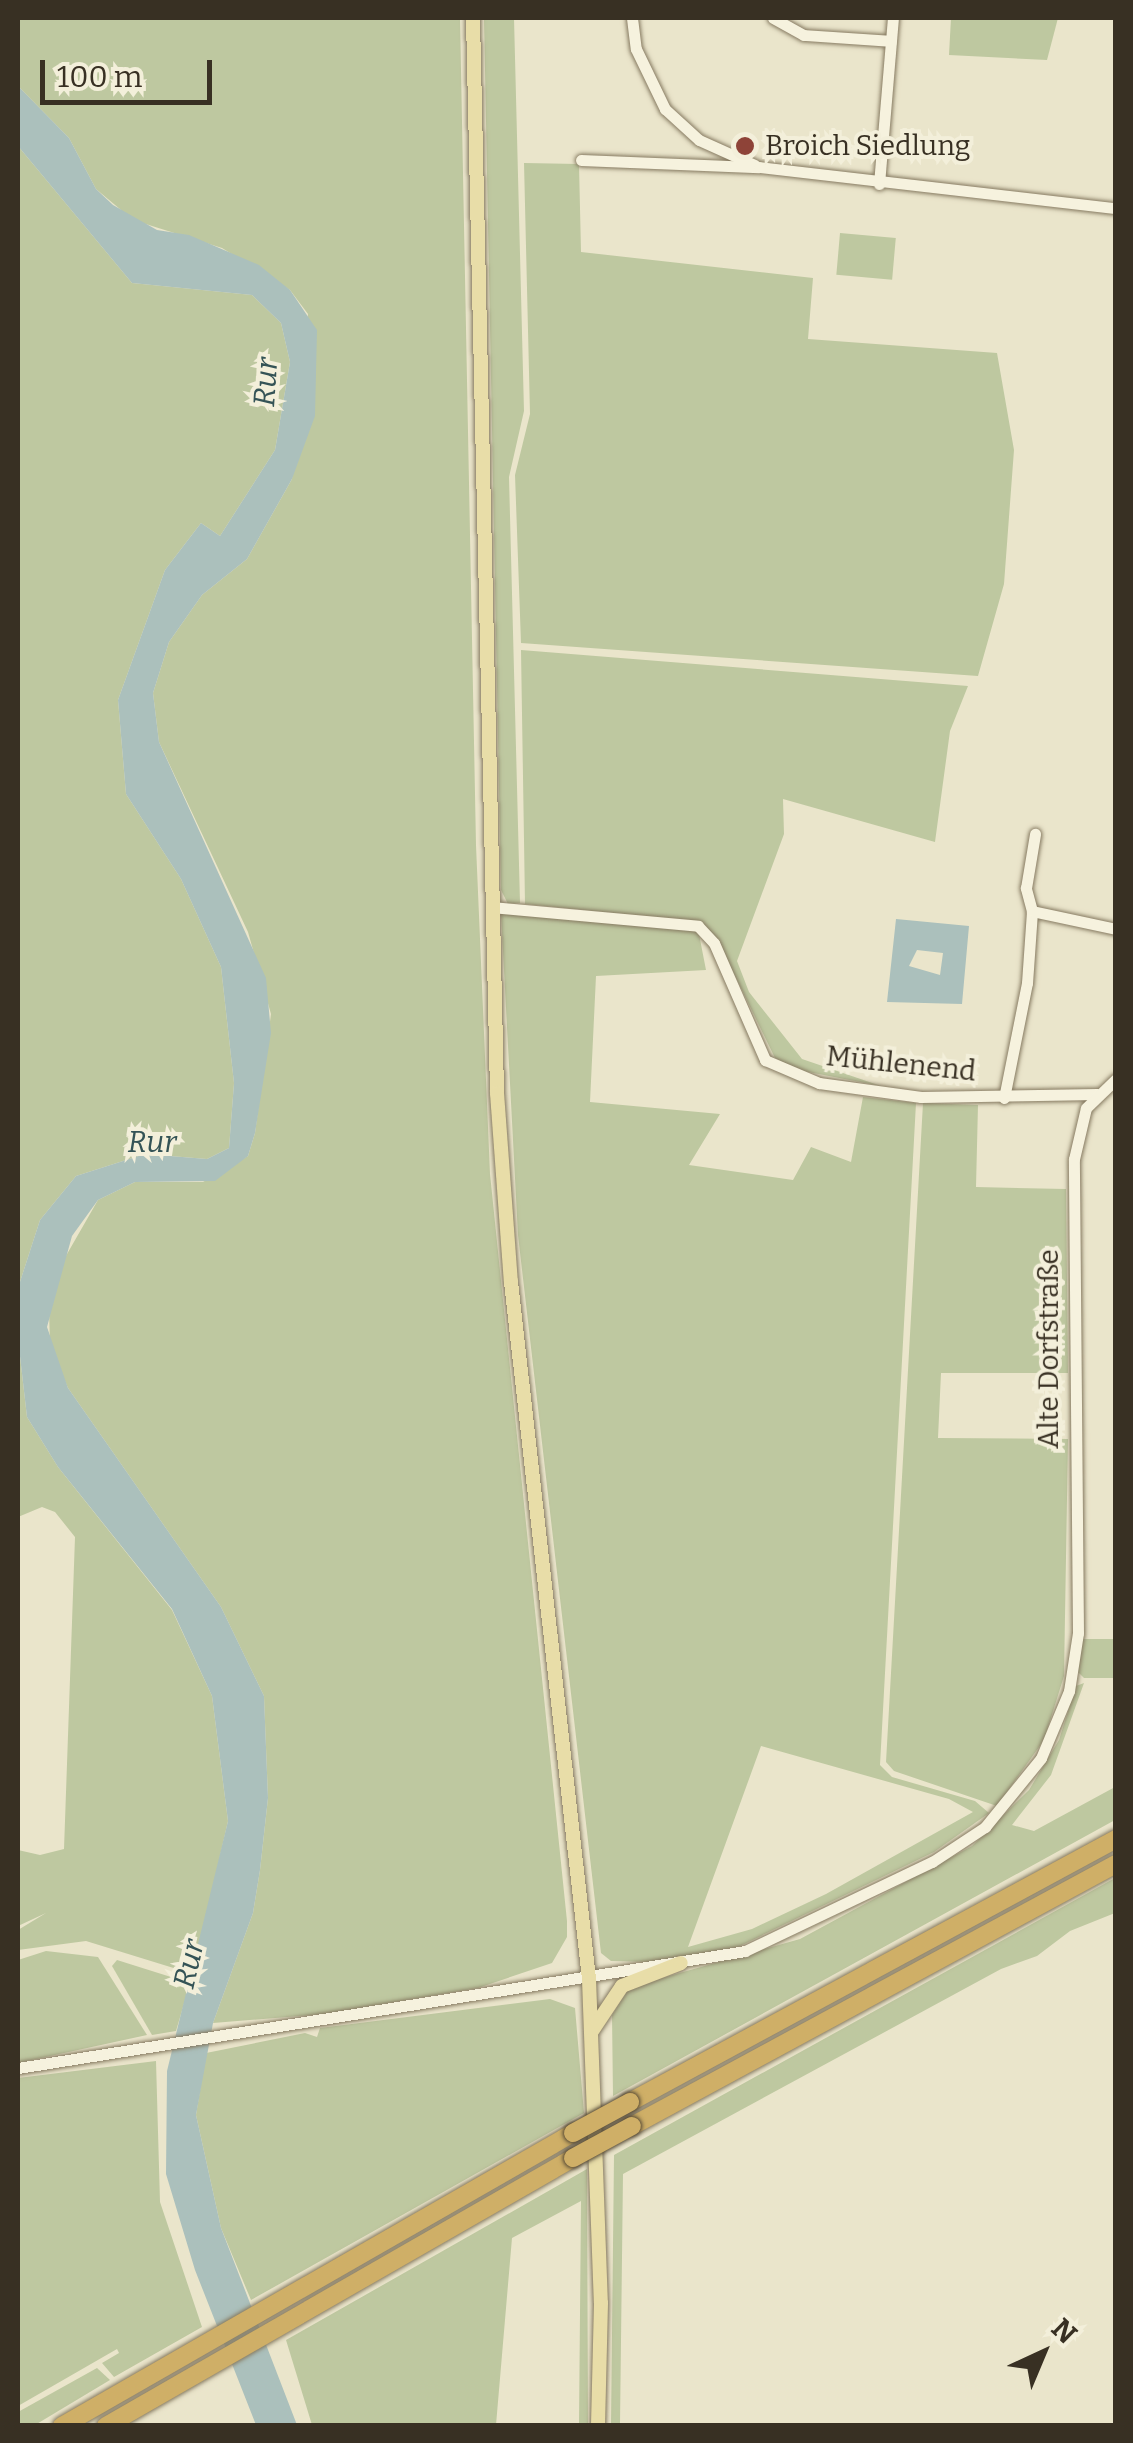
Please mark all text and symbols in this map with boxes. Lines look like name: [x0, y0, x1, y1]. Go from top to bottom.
scale bar: [45, 40, 218, 102]
text: 100 m: [57, 59, 142, 95]
place label: Broich Siedlung: [765, 129, 971, 163]
marker: Broich Siedlung: [734, 135, 756, 157]
water label: Rur: [246, 356, 286, 408]
street label: Mühlenend: [824, 1039, 978, 1089]
water label: Rur: [127, 1124, 177, 1160]
street label: Alte Dorfstraße: [1032, 1249, 1066, 1449]
water label: Rur: [166, 1936, 212, 1992]
north arrow: [993, 2303, 1093, 2403]
text: N: [1045, 2312, 1083, 2350]

